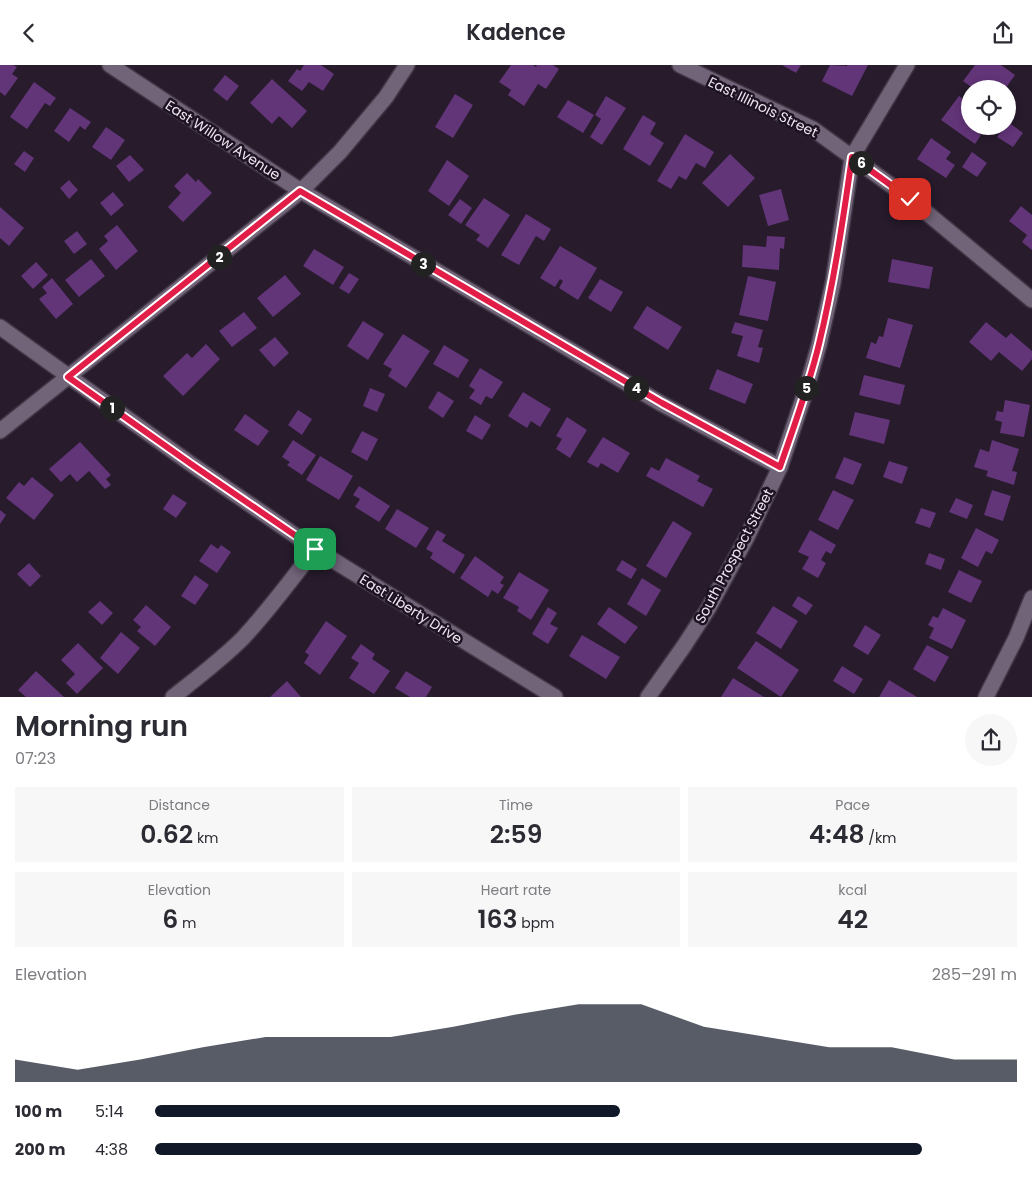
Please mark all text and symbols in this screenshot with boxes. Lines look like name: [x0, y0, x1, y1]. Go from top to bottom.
text: Kadence: [466, 17, 566, 48]
icon: back: [15, 19, 43, 47]
icon: share: [989, 19, 1017, 47]
street label: East Illinois Street: [705, 72, 821, 142]
map controls: [961, 80, 1016, 135]
button: locate: [961, 80, 1016, 135]
street label: East Willow Avenue: [162, 95, 285, 185]
pin: 6: [848, 151, 874, 175]
text: 6: [857, 153, 866, 173]
pin: [889, 178, 931, 220]
icon: check: [896, 185, 924, 213]
pin: 2: [206, 245, 232, 269]
text: 2: [216, 247, 224, 267]
pin: 3: [410, 251, 436, 277]
text: 3: [419, 254, 428, 274]
pin: 4: [624, 375, 648, 401]
pin: 5: [794, 375, 818, 401]
text: 4: [632, 378, 641, 398]
text: 5: [802, 378, 811, 398]
pin: 1: [100, 395, 124, 421]
text: 1: [110, 398, 115, 418]
street label: South Prospect Street: [690, 485, 778, 627]
pin: [294, 528, 336, 570]
icon: arrive: [301, 535, 329, 563]
street label: East Liberty Drive: [356, 569, 466, 649]
text: Morning run: [15, 707, 188, 746]
button: share: [965, 714, 1017, 766]
text: 07:23: [15, 747, 56, 770]
text: Distance: [149, 795, 210, 815]
text: Time: [499, 795, 533, 815]
text: Pace: [835, 795, 870, 815]
text: 0.62: [140, 817, 193, 852]
text: 2:59: [490, 817, 542, 852]
text: 4:48: [809, 817, 864, 852]
text: km: [193, 828, 219, 848]
text: /km: [864, 828, 897, 848]
text: Elevation: [148, 880, 211, 900]
text: Heart rate: [481, 880, 551, 900]
text: kcal: [838, 880, 867, 900]
text: 6: [162, 902, 178, 937]
text: 163: [477, 902, 517, 937]
text: 42: [837, 902, 868, 937]
text: m: [178, 913, 196, 933]
text: bpm: [517, 913, 555, 933]
text: Elevation: [15, 963, 87, 986]
text: 285–291 m: [932, 963, 1017, 986]
text: 100 m: [15, 1100, 62, 1123]
text: 5:14: [95, 1100, 124, 1123]
text: 200 m: [15, 1138, 65, 1161]
text: 4:38: [95, 1138, 128, 1161]

